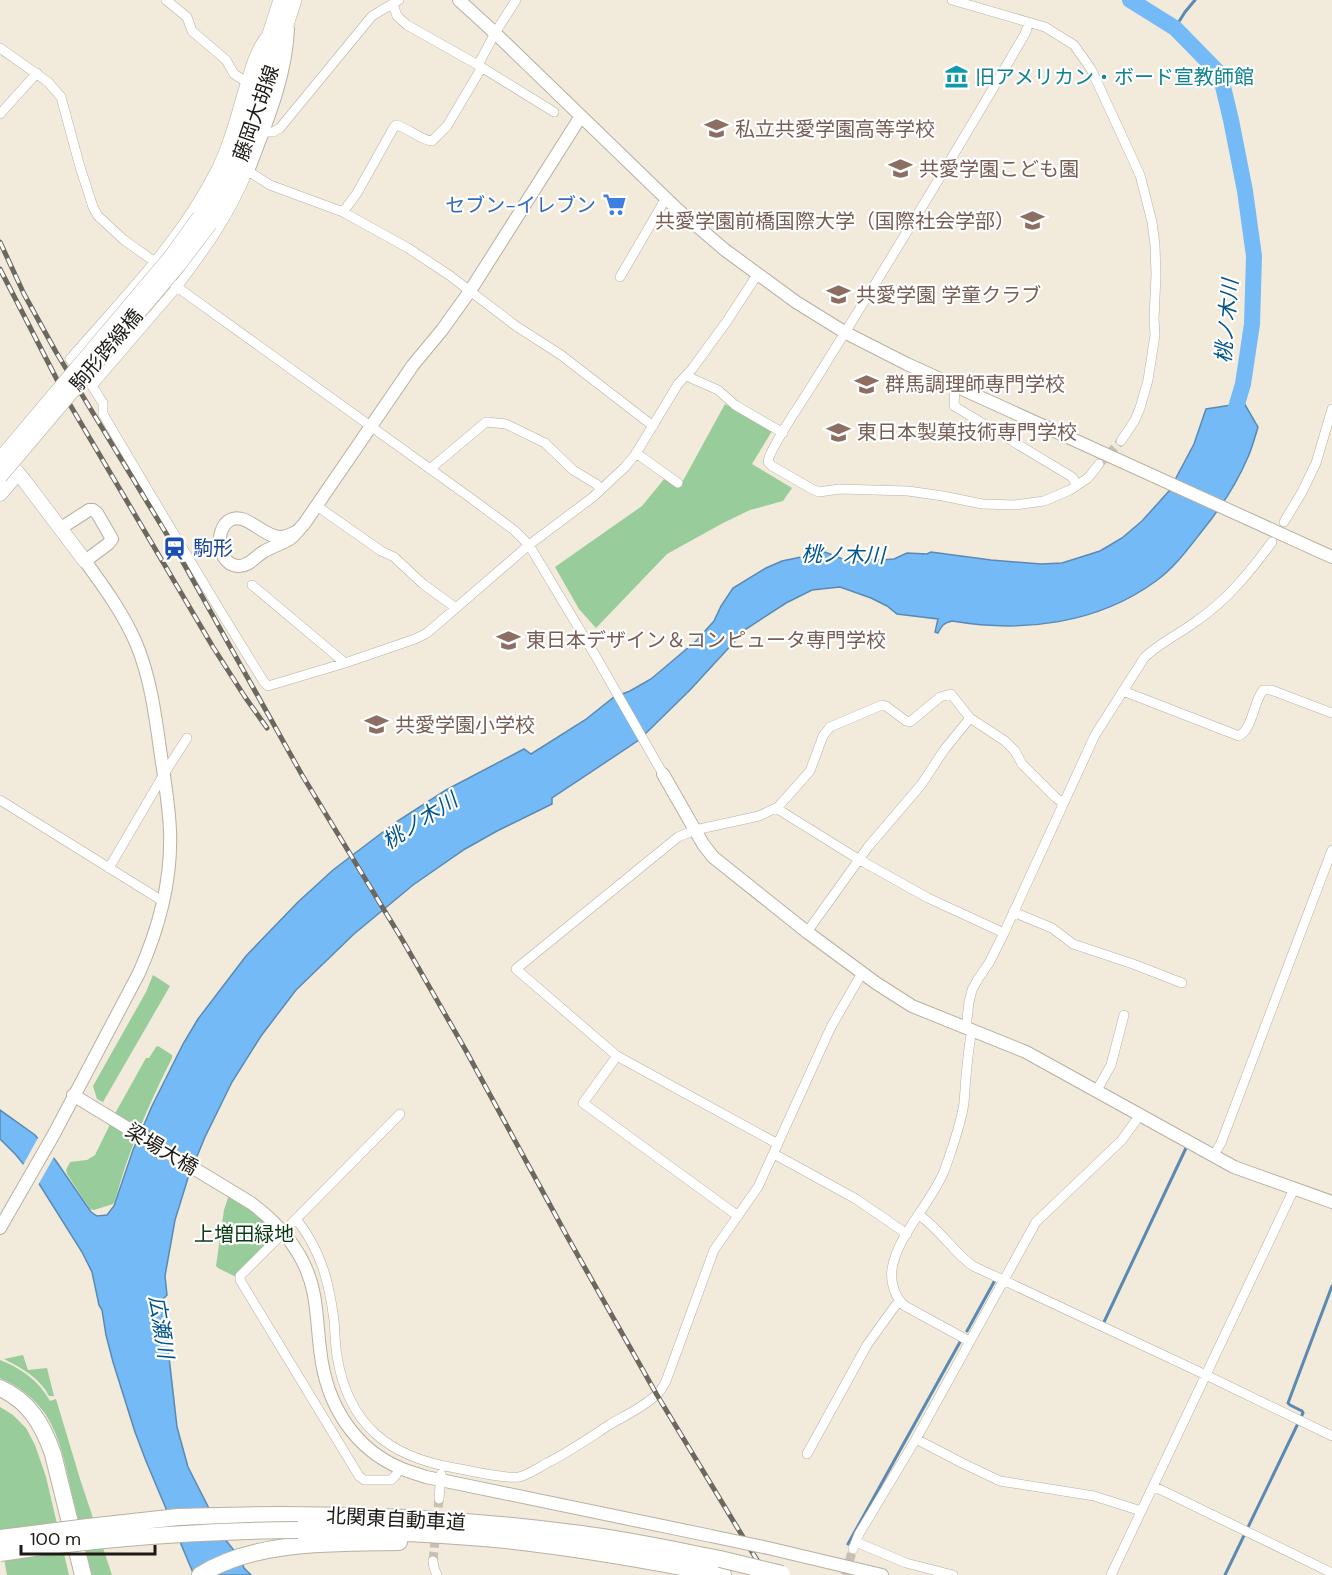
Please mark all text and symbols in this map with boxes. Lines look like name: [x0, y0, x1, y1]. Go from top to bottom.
street label: 藤岡大胡線: [227, 61, 285, 165]
museum icon: 旧アメリカン・ボード宣教師館: [944, 64, 970, 90]
place label: 旧アメリカン・ボード宣教師館: [975, 64, 1254, 90]
school or university icon: 私立共愛学園高等学校: [704, 116, 730, 142]
place label: 私立共愛学園高等学校: [735, 116, 935, 142]
school or university icon: 共愛学園こども園: [888, 156, 914, 182]
place label: 共愛学園こども園: [919, 156, 1079, 182]
place label: セブン-イレブン: [445, 192, 596, 218]
supermarket icon: セブン-イレブン: [601, 192, 627, 218]
place label: 共愛学園前橋国際大学（国際社会学部）: [655, 208, 1015, 234]
school or university icon: 共愛学園前橋国際大学（国際社会学部）: [1020, 208, 1046, 234]
water label: 桃ノ木川: [1209, 276, 1245, 364]
school or university icon: 共愛学園 学童クラブ: [825, 282, 851, 308]
place label: 共愛学園 学童クラブ: [856, 282, 1041, 308]
street label: 駒形跨線橋: [64, 303, 148, 397]
school or university icon: 群馬調理師専門学校: [854, 371, 880, 397]
place label: 群馬調理師専門学校: [885, 371, 1065, 397]
school or university icon: 東日本製菓技術専門学校: [826, 419, 852, 445]
place label: 東日本製菓技術専門学校: [857, 419, 1077, 445]
station icon: 駒形: [162, 535, 188, 561]
place label: 駒形: [193, 535, 233, 561]
water label: 桃ノ木川: [801, 540, 887, 570]
school or university icon: 東日本デザイン＆コンピュータ専門学校: [495, 627, 521, 653]
place label: 東日本デザイン＆コンピュータ専門学校: [526, 627, 886, 653]
school or university icon: 共愛学園小学校: [364, 712, 390, 738]
place label: 共愛学園小学校: [395, 712, 535, 738]
water label: 桃ノ木川: [377, 785, 465, 856]
street label: 梁場大橋: [121, 1117, 203, 1181]
park label: 上増田緑地: [194, 1221, 294, 1247]
water label: 広瀬川: [142, 1294, 180, 1362]
street label: 北関東自動車道: [325, 1502, 467, 1536]
scale bar: [21, 1518, 154, 1556]
text: 100 m: [30, 1527, 81, 1551]

